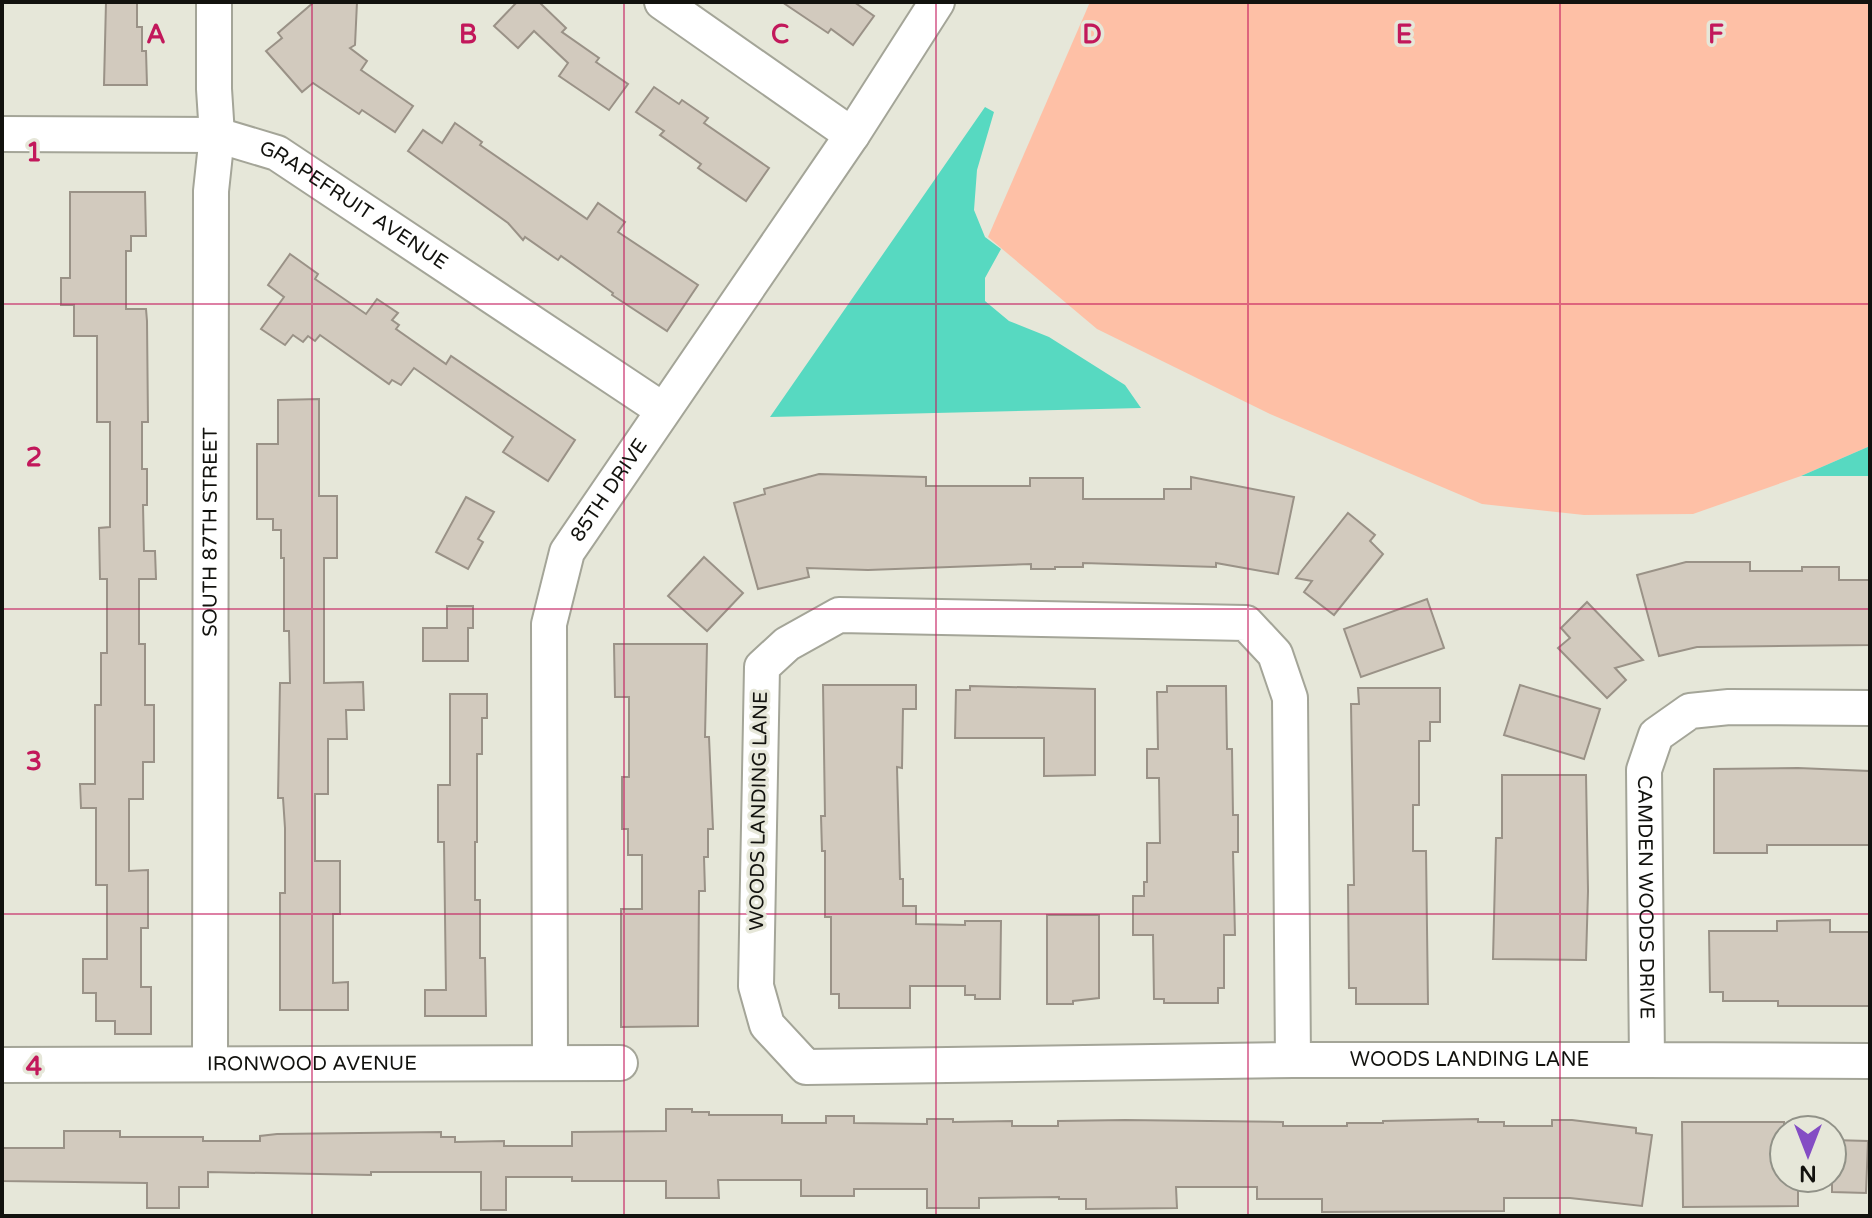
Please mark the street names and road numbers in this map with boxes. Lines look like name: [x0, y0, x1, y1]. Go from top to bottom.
street label: GRAPEFRUIT AVENUE: [257, 136, 452, 275]
street label: SOUTH 87TH STREET: [198, 427, 223, 637]
street label: 85TH DRIVE: [566, 434, 653, 546]
street label: WOODS LANDING LANE: [745, 691, 773, 931]
street label: CAMDEN WOODS DRIVE: [1632, 775, 1659, 1019]
street label: WOODS LANDING LANE: [1350, 1048, 1589, 1072]
street label: IRONWOOD AVENUE: [207, 1052, 417, 1076]

